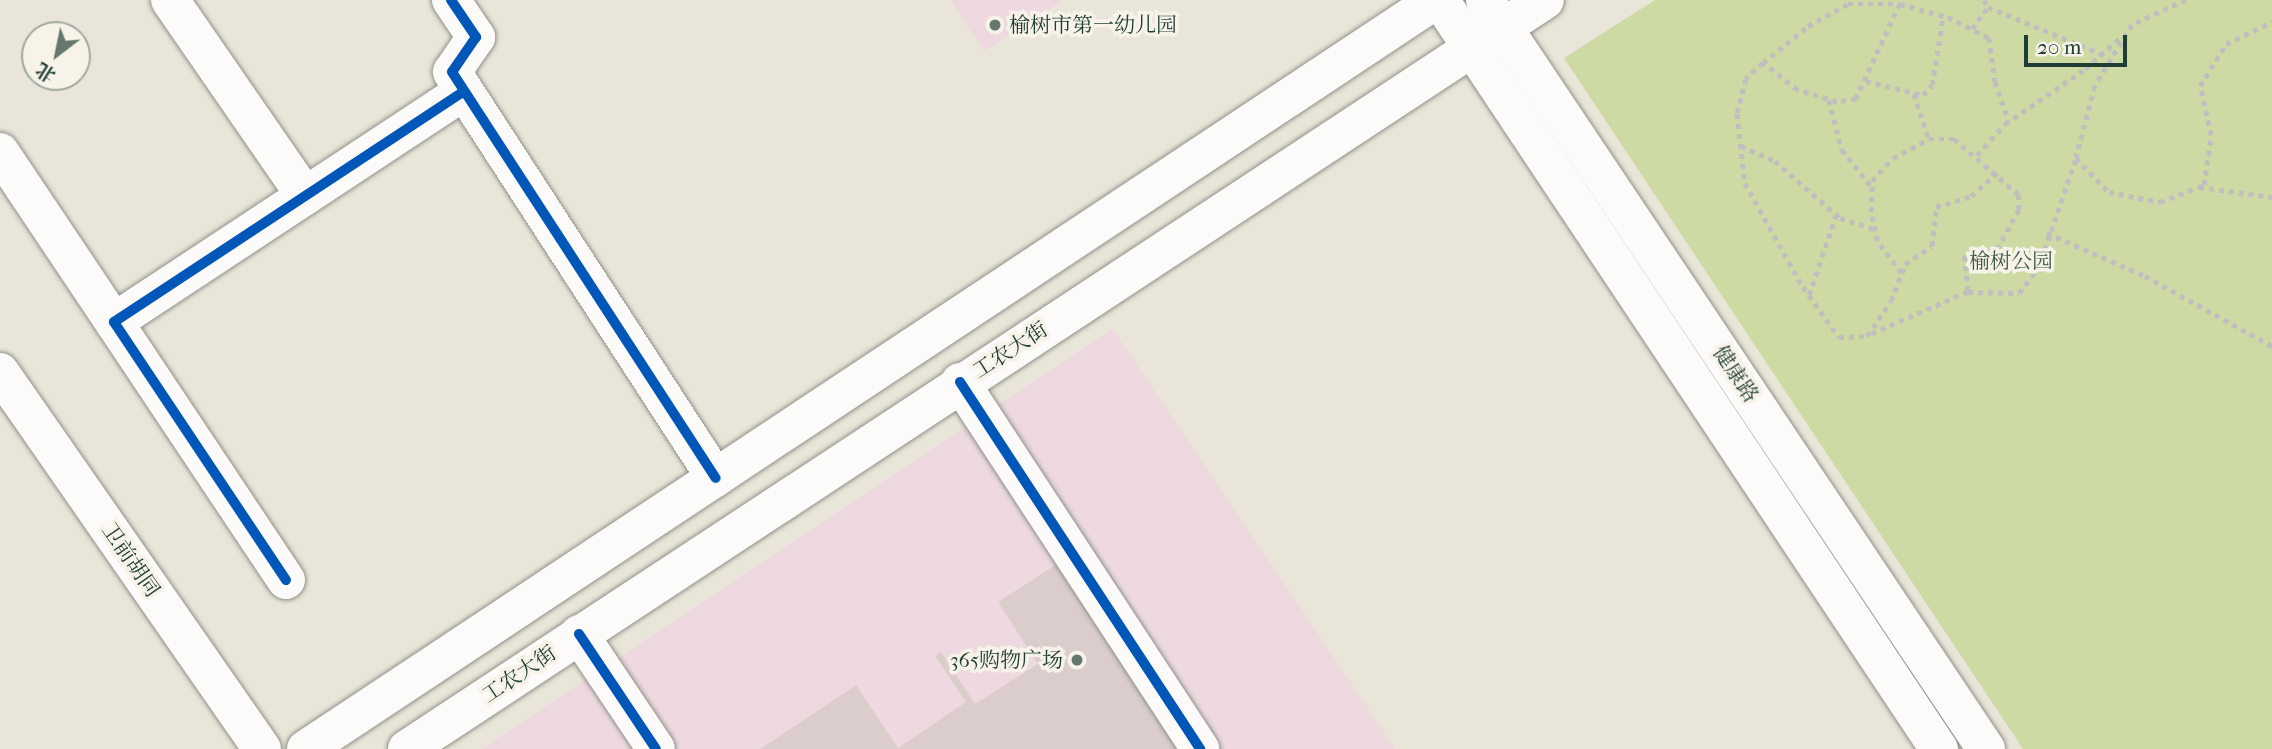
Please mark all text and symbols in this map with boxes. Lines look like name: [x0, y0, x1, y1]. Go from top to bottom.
place label: 榆树市第一幼儿园: [1009, 12, 1177, 38]
marker: 榆树市第一幼儿园: [987, 17, 1003, 33]
north arrow: [21, 21, 91, 91]
scale bar: [2027, 21, 2130, 65]
text: 20 m: [2037, 35, 2081, 59]
text: 北: [32, 58, 60, 86]
park label: 榆树公园: [1969, 248, 2053, 274]
street label: 工农大街: [968, 317, 1052, 383]
street label: 健康路: [1708, 341, 1764, 407]
street label: 卫前胡同: [97, 518, 165, 602]
street label: 工农大街: [477, 640, 561, 708]
place label: 365购物广场: [950, 647, 1063, 673]
marker: 365购物广场: [1069, 652, 1085, 668]

